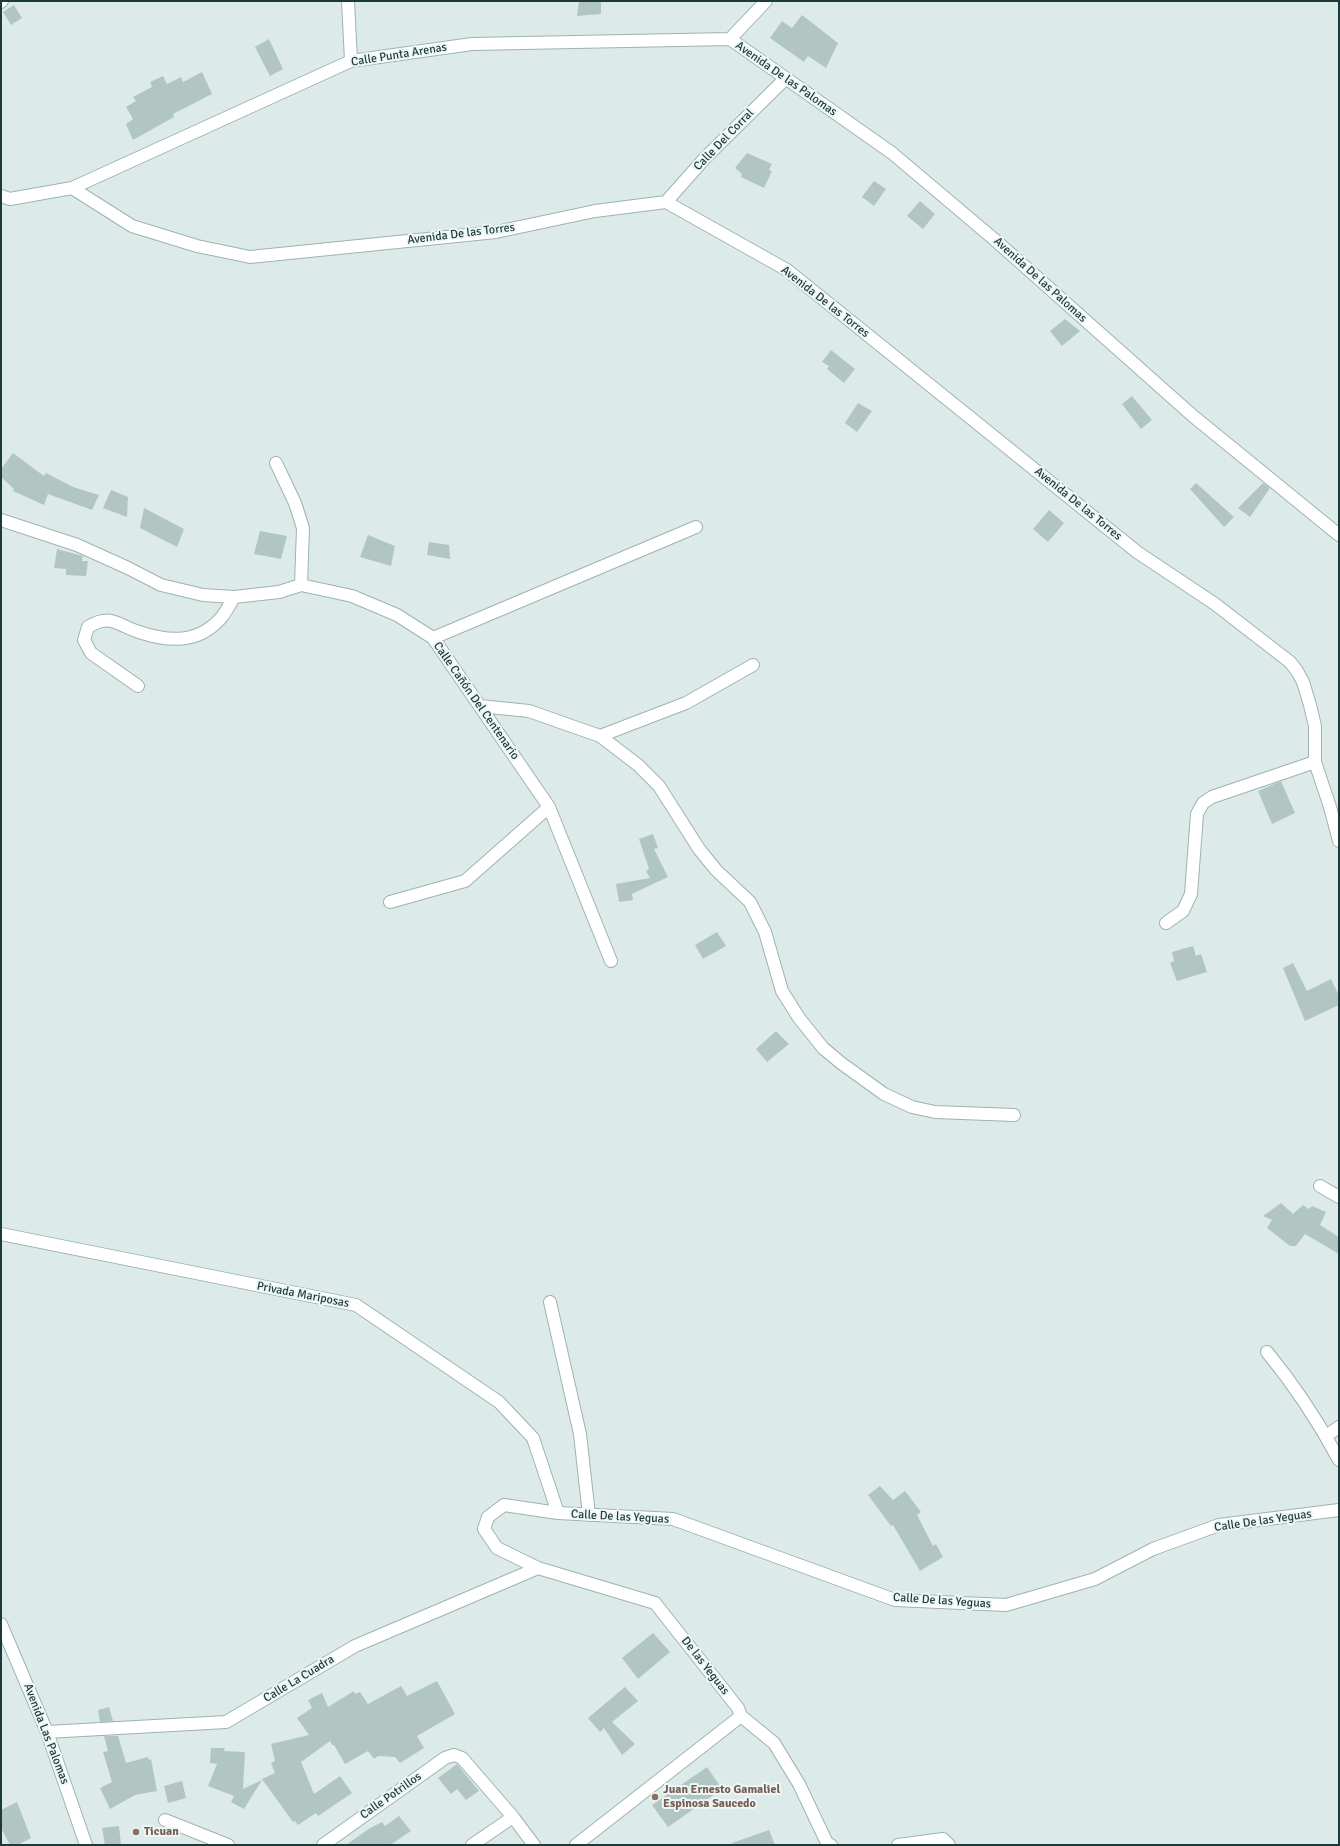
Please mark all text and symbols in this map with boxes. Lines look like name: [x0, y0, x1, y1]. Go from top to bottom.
street label: Avenida De las Palomas: [733, 39, 839, 119]
street label: Calle Punta Arenas: [350, 40, 448, 70]
street label: Calle Del Corral: [691, 106, 757, 174]
street label: Avenida De las Torres: [406, 220, 516, 248]
street label: Avenida De las Palomas: [990, 234, 1090, 326]
street label: Avenida De las Torres: [778, 263, 872, 341]
street label: Avenida De las Torres: [1031, 464, 1125, 544]
street label: Calle Cañón Del Centenario: [430, 639, 522, 763]
street label: Privada Mariposas: [256, 1279, 350, 1311]
street label: Calle De las Yeguas: [571, 1507, 669, 1527]
street label: Calle De las Yeguas: [1213, 1507, 1313, 1535]
street label: Calle De las Yeguas: [893, 1590, 991, 1612]
street label: De las Yeguas: [678, 1634, 732, 1698]
street label: Calle La Cuadra: [261, 1652, 337, 1706]
street label: Avenida Las Palomas: [20, 1682, 72, 1786]
street label: Calle Potrillos: [358, 1770, 424, 1822]
place label: Juan Ernesto Gamaliel Espinosa Saucedo: [663, 1783, 780, 1811]
marker: Juan Ernesto Gamaliel Espinosa Saucedo: [650, 1792, 660, 1802]
place label: Ticuan: [144, 1825, 179, 1839]
marker: Ticuan: [131, 1827, 141, 1837]

